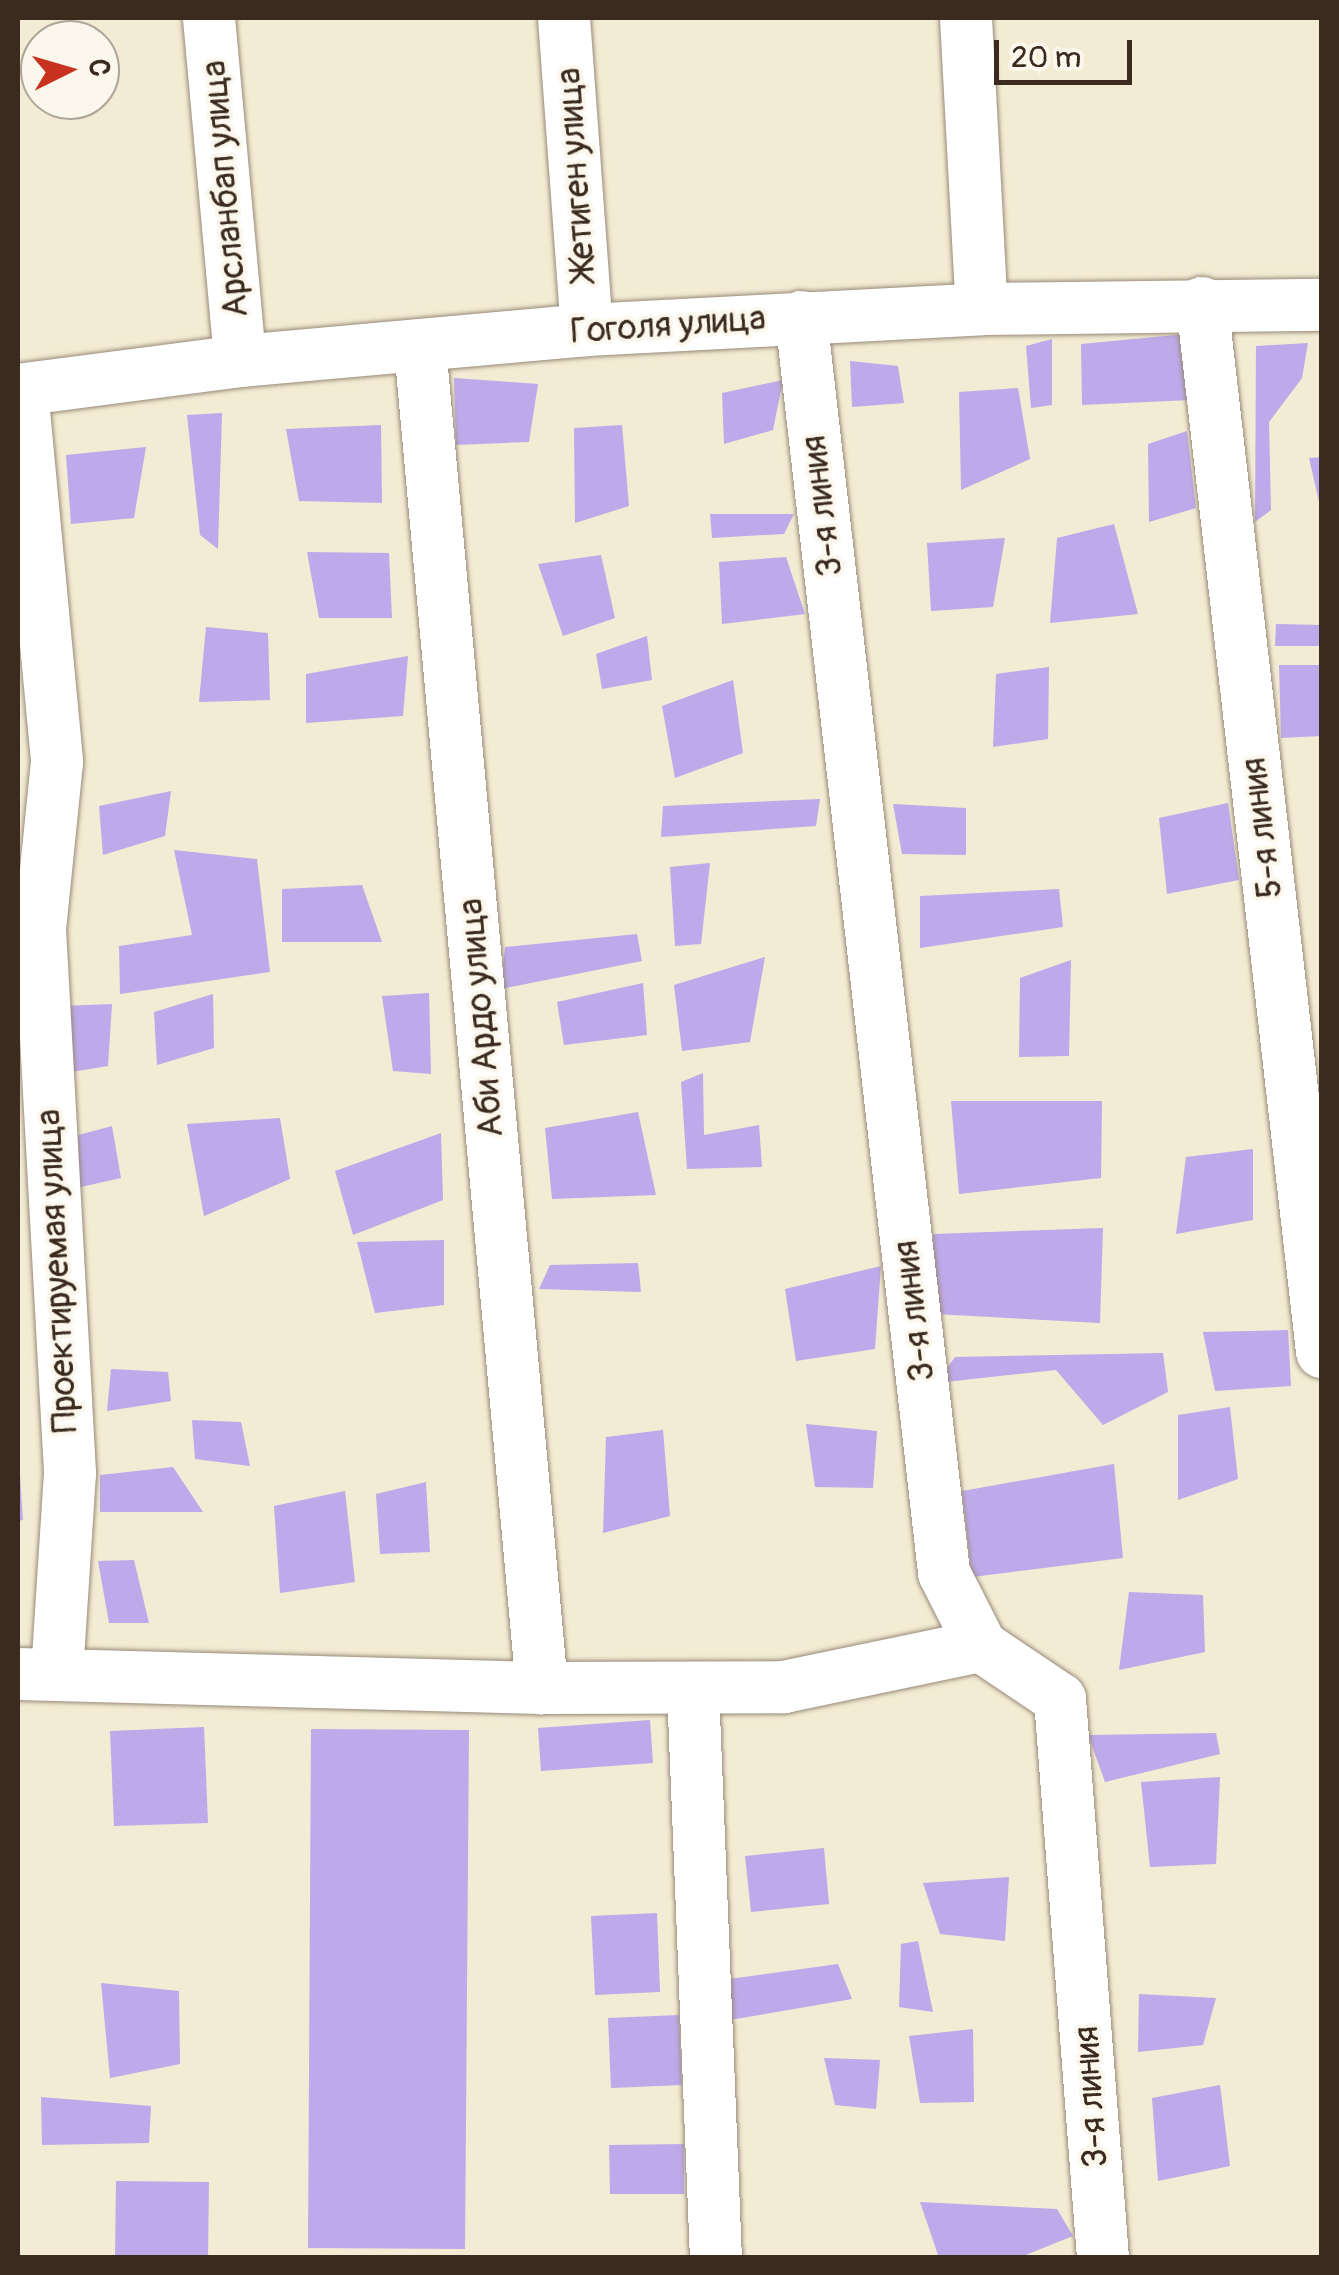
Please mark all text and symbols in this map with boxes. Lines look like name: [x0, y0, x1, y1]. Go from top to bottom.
north arrow: [20, 20, 120, 120]
scale bar: [999, 20, 1136, 82]
text: 20 m: [1011, 39, 1081, 76]
text: С: [80, 57, 117, 78]
street label: Арсланбап улица: [193, 59, 257, 319]
street label: Жетиген улица: [548, 66, 604, 282]
street label: Гоголя улица: [569, 297, 767, 353]
street label: 3-я линия: [793, 433, 851, 579]
street label: 5-я линия: [1233, 755, 1291, 901]
street label: Аби Ардо улица: [450, 897, 512, 1139]
street label: Проектируемая улица: [28, 1108, 86, 1434]
street label: 3-я линия: [885, 1238, 943, 1384]
street label: 3-я линия: [1065, 2025, 1117, 2169]

